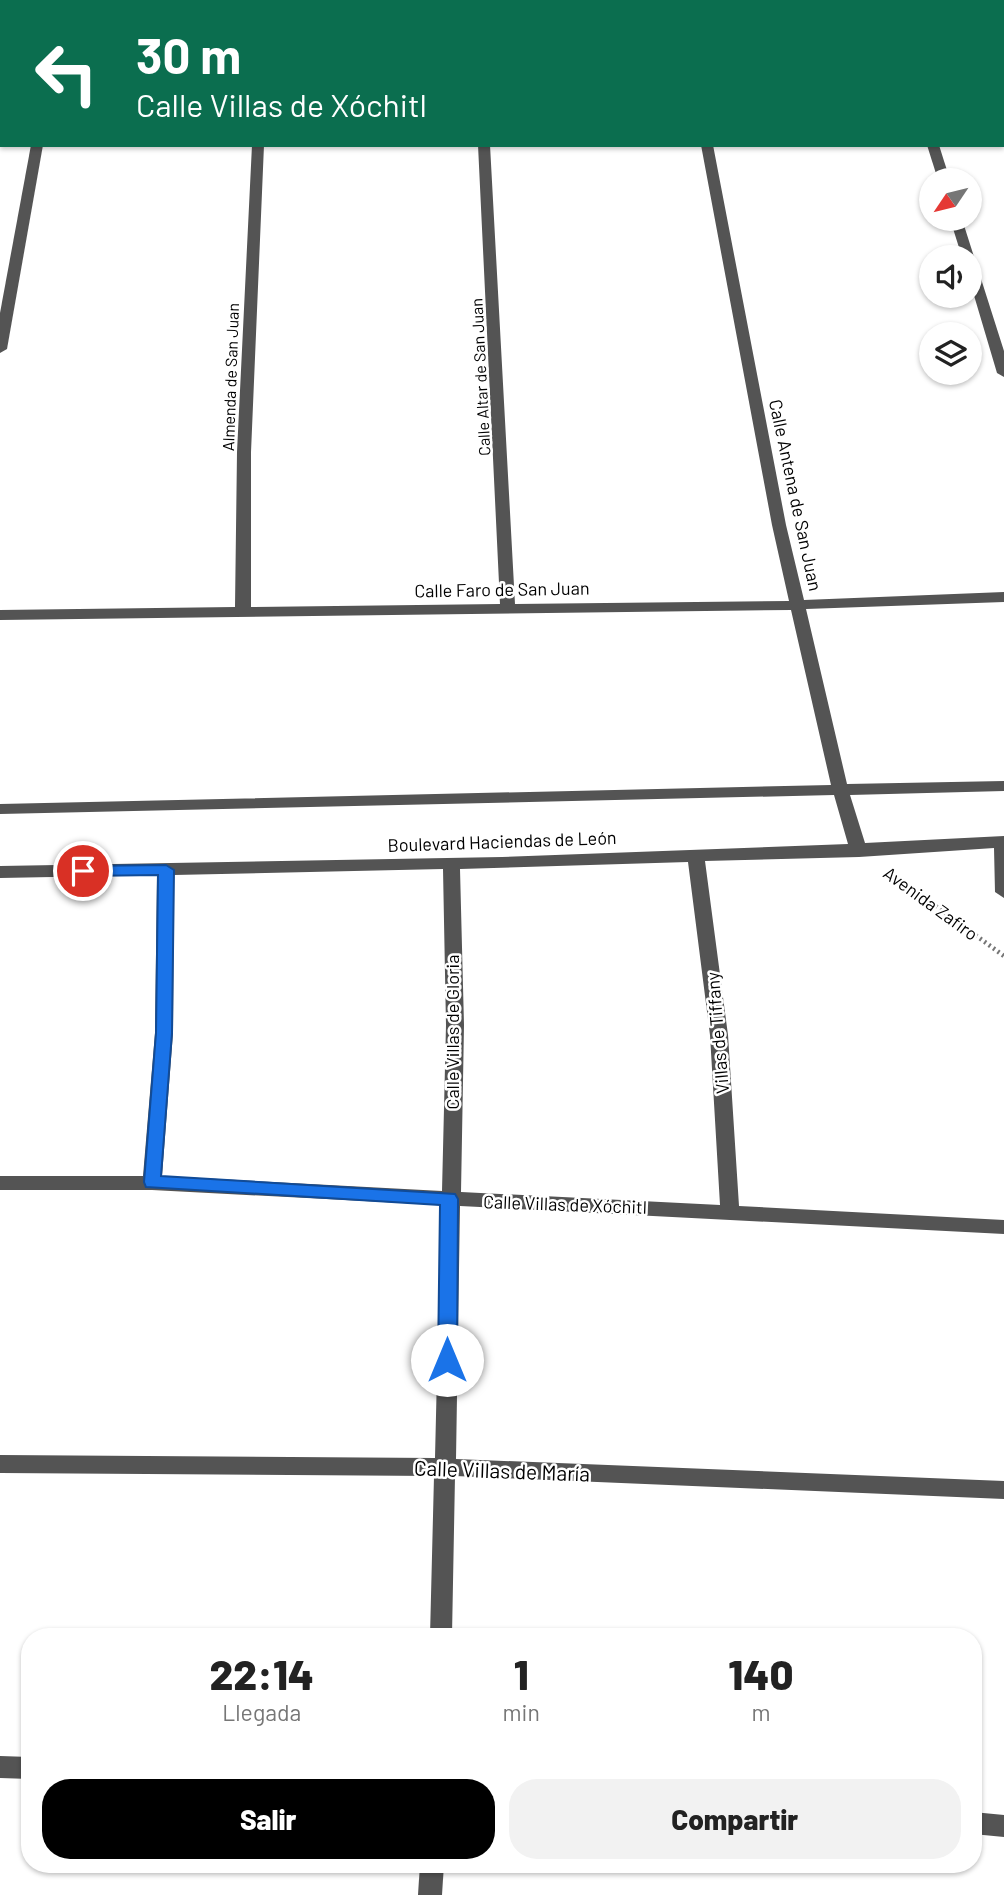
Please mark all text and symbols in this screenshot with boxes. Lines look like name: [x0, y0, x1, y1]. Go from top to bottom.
text: 30 m: [136, 25, 241, 84]
icon: left: [21, 28, 112, 119]
text: Calle Villas de Xóchitl: [136, 85, 427, 123]
north arrow: [919, 168, 982, 231]
map controls: [919, 168, 982, 385]
button: sound: [919, 245, 982, 308]
street label: Calle Altar de San Juan: [466, 298, 494, 456]
street label: Almenda de San Juan: [218, 303, 242, 451]
button: layers: [919, 322, 982, 385]
street label: Calle Antena de San Juan: [765, 397, 827, 593]
street label: Calle Faro de San Juan: [414, 576, 590, 602]
street label: Boulevard Haciendas de León: [387, 826, 617, 856]
pin: [53, 841, 113, 901]
icon: arrive: [64, 852, 102, 890]
street label: Avenida Zafiro: [879, 861, 983, 945]
street label: Calle Villas de Gloria: [441, 955, 463, 1109]
street label: Villas de Tiffany: [701, 971, 733, 1095]
street label: Calle Villas de Xóchitl: [483, 1190, 647, 1218]
position arrow: [410, 1323, 484, 1397]
street label: Calle Villas de María: [414, 1454, 590, 1486]
text: 22:14: [210, 1648, 314, 1698]
text: 1: [514, 1648, 529, 1698]
text: 140: [728, 1648, 793, 1698]
text: Llegada: [222, 1698, 301, 1726]
text: min: [503, 1698, 540, 1726]
text: m: [751, 1698, 770, 1726]
button: Salir: [42, 1779, 495, 1859]
button: Compartir: [509, 1779, 961, 1859]

